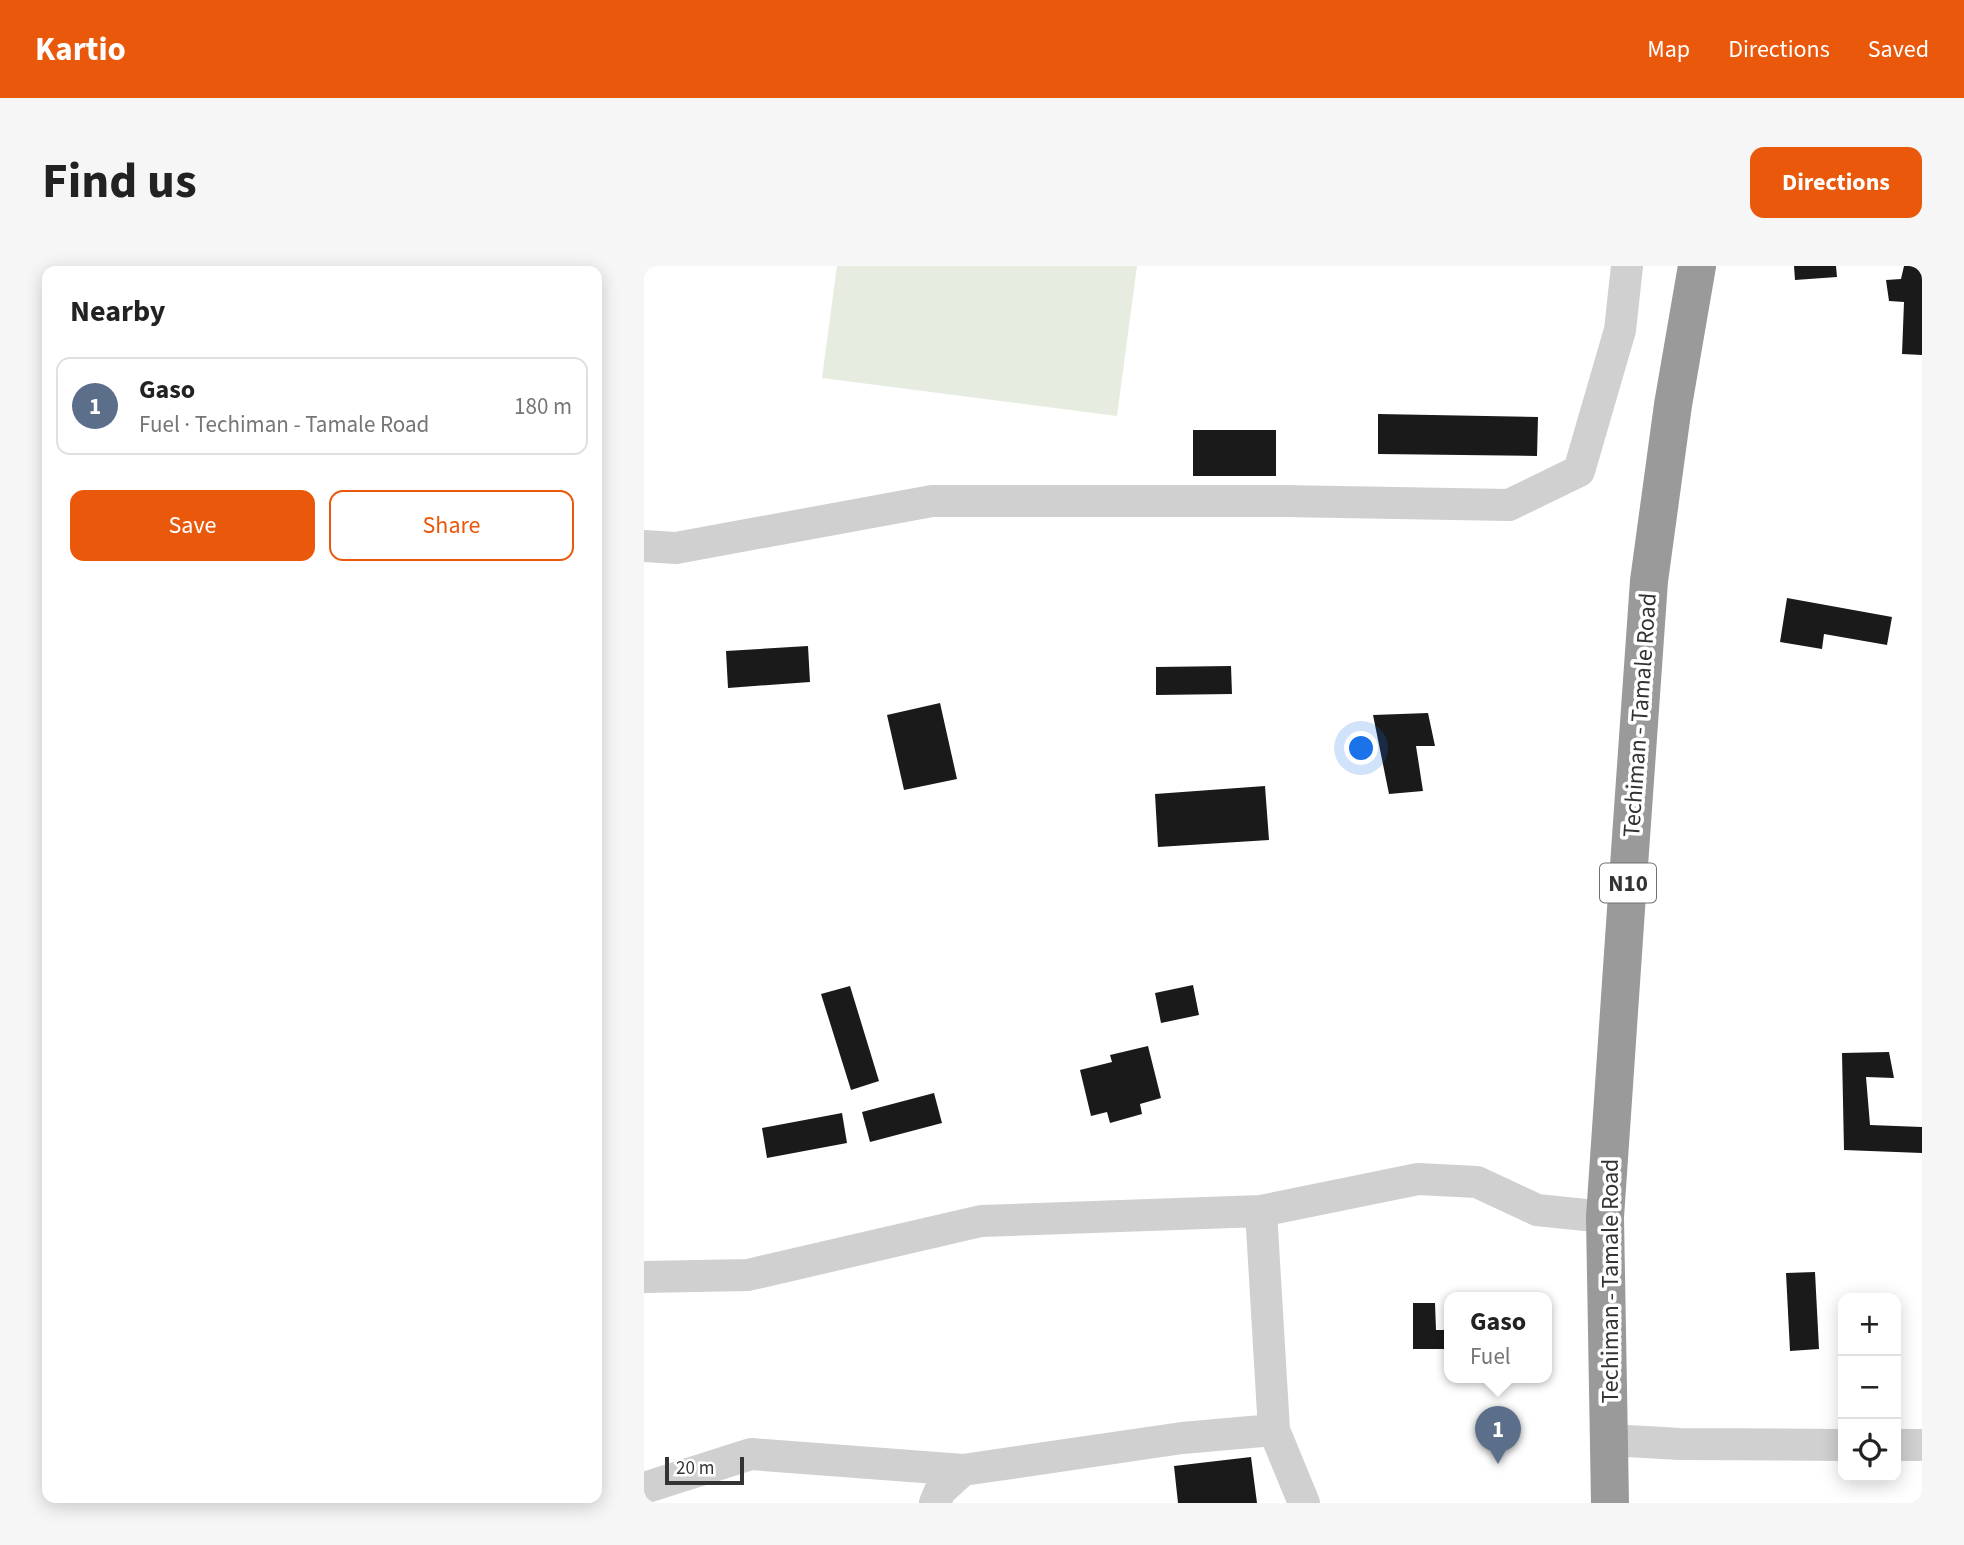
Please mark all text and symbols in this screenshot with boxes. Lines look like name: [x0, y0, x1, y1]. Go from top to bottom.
text: Kartio: [35, 26, 126, 73]
text: Map: [1647, 32, 1690, 67]
text: Directions: [1728, 32, 1830, 67]
text: Saved: [1868, 32, 1929, 67]
text: Find us: [42, 147, 197, 217]
button: Directions: [1750, 147, 1922, 218]
text: Nearby: [70, 290, 165, 333]
text: Gaso: [139, 371, 195, 408]
text: 1: [89, 390, 101, 423]
text: 180 m: [514, 390, 572, 423]
text: Fuel · Techiman - Tamale Road: [139, 408, 429, 441]
button: Save: [70, 490, 315, 561]
button: Share: [329, 490, 574, 561]
street label: Techiman - Tamale Road: [1614, 592, 1666, 838]
your location: [1344, 731, 1378, 765]
road number: N10: [1600, 863, 1656, 902]
street label: Techiman - Tamale Road: [1593, 1159, 1628, 1403]
popup: [1444, 1292, 1552, 1383]
map controls: [1838, 1293, 1901, 1482]
button: +: [1838, 1293, 1901, 1356]
text: Gaso: [1470, 1303, 1526, 1340]
text: Fuel: [1470, 1340, 1511, 1373]
button: −: [1838, 1356, 1901, 1419]
pin: 1: [1475, 1406, 1521, 1464]
button: locate: [1838, 1419, 1901, 1482]
scale bar: [665, 1454, 744, 1486]
text: 20 m: [676, 1455, 714, 1482]

